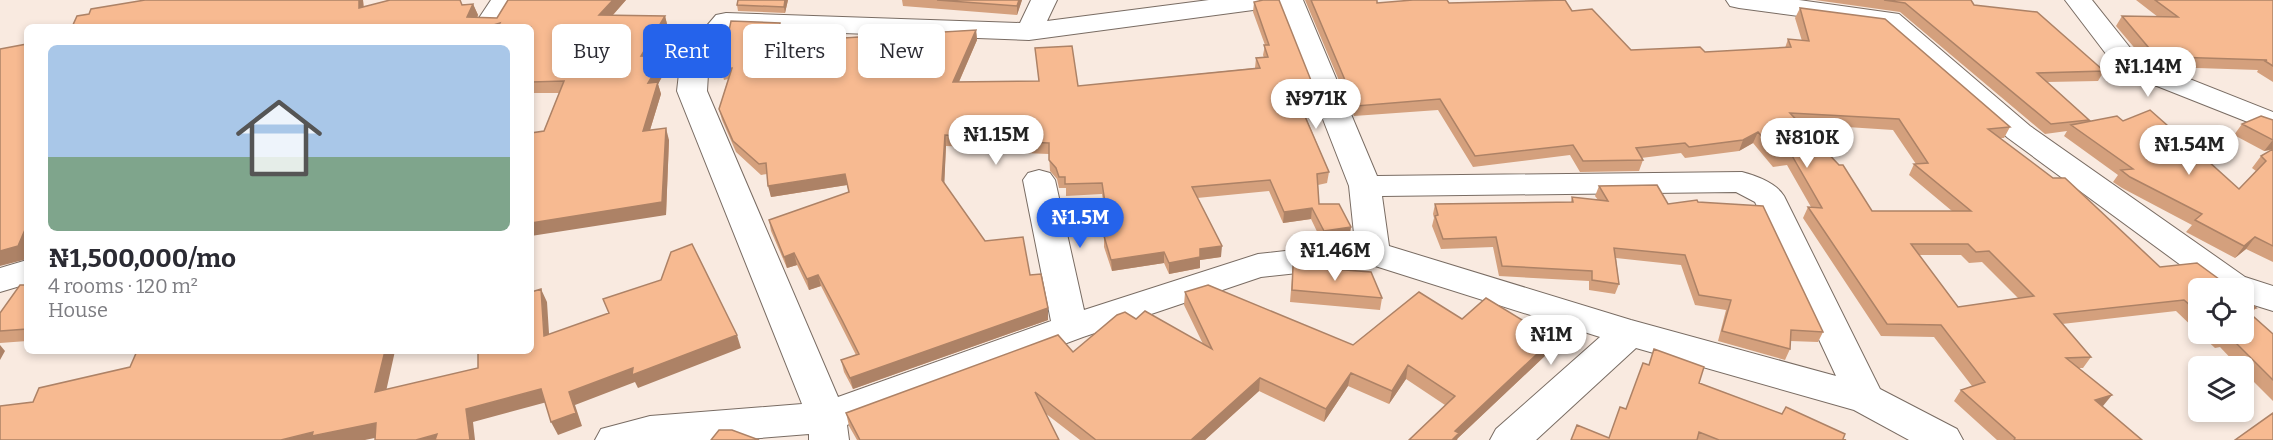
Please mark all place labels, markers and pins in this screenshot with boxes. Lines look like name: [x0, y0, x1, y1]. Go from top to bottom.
pin: ₦1.14M: [2099, 47, 2197, 98]
pin: ₦971K: [1274, 79, 1358, 130]
pin: ₦1.15M: [947, 115, 1045, 166]
pin: ₦810K: [1765, 118, 1849, 169]
pin: ₦1.54M: [2140, 125, 2238, 176]
pin: ₦1.5M: [1038, 198, 1122, 249]
pin: ₦1.46M: [1286, 231, 1384, 282]
pin: ₦1M: [1522, 315, 1580, 366]

